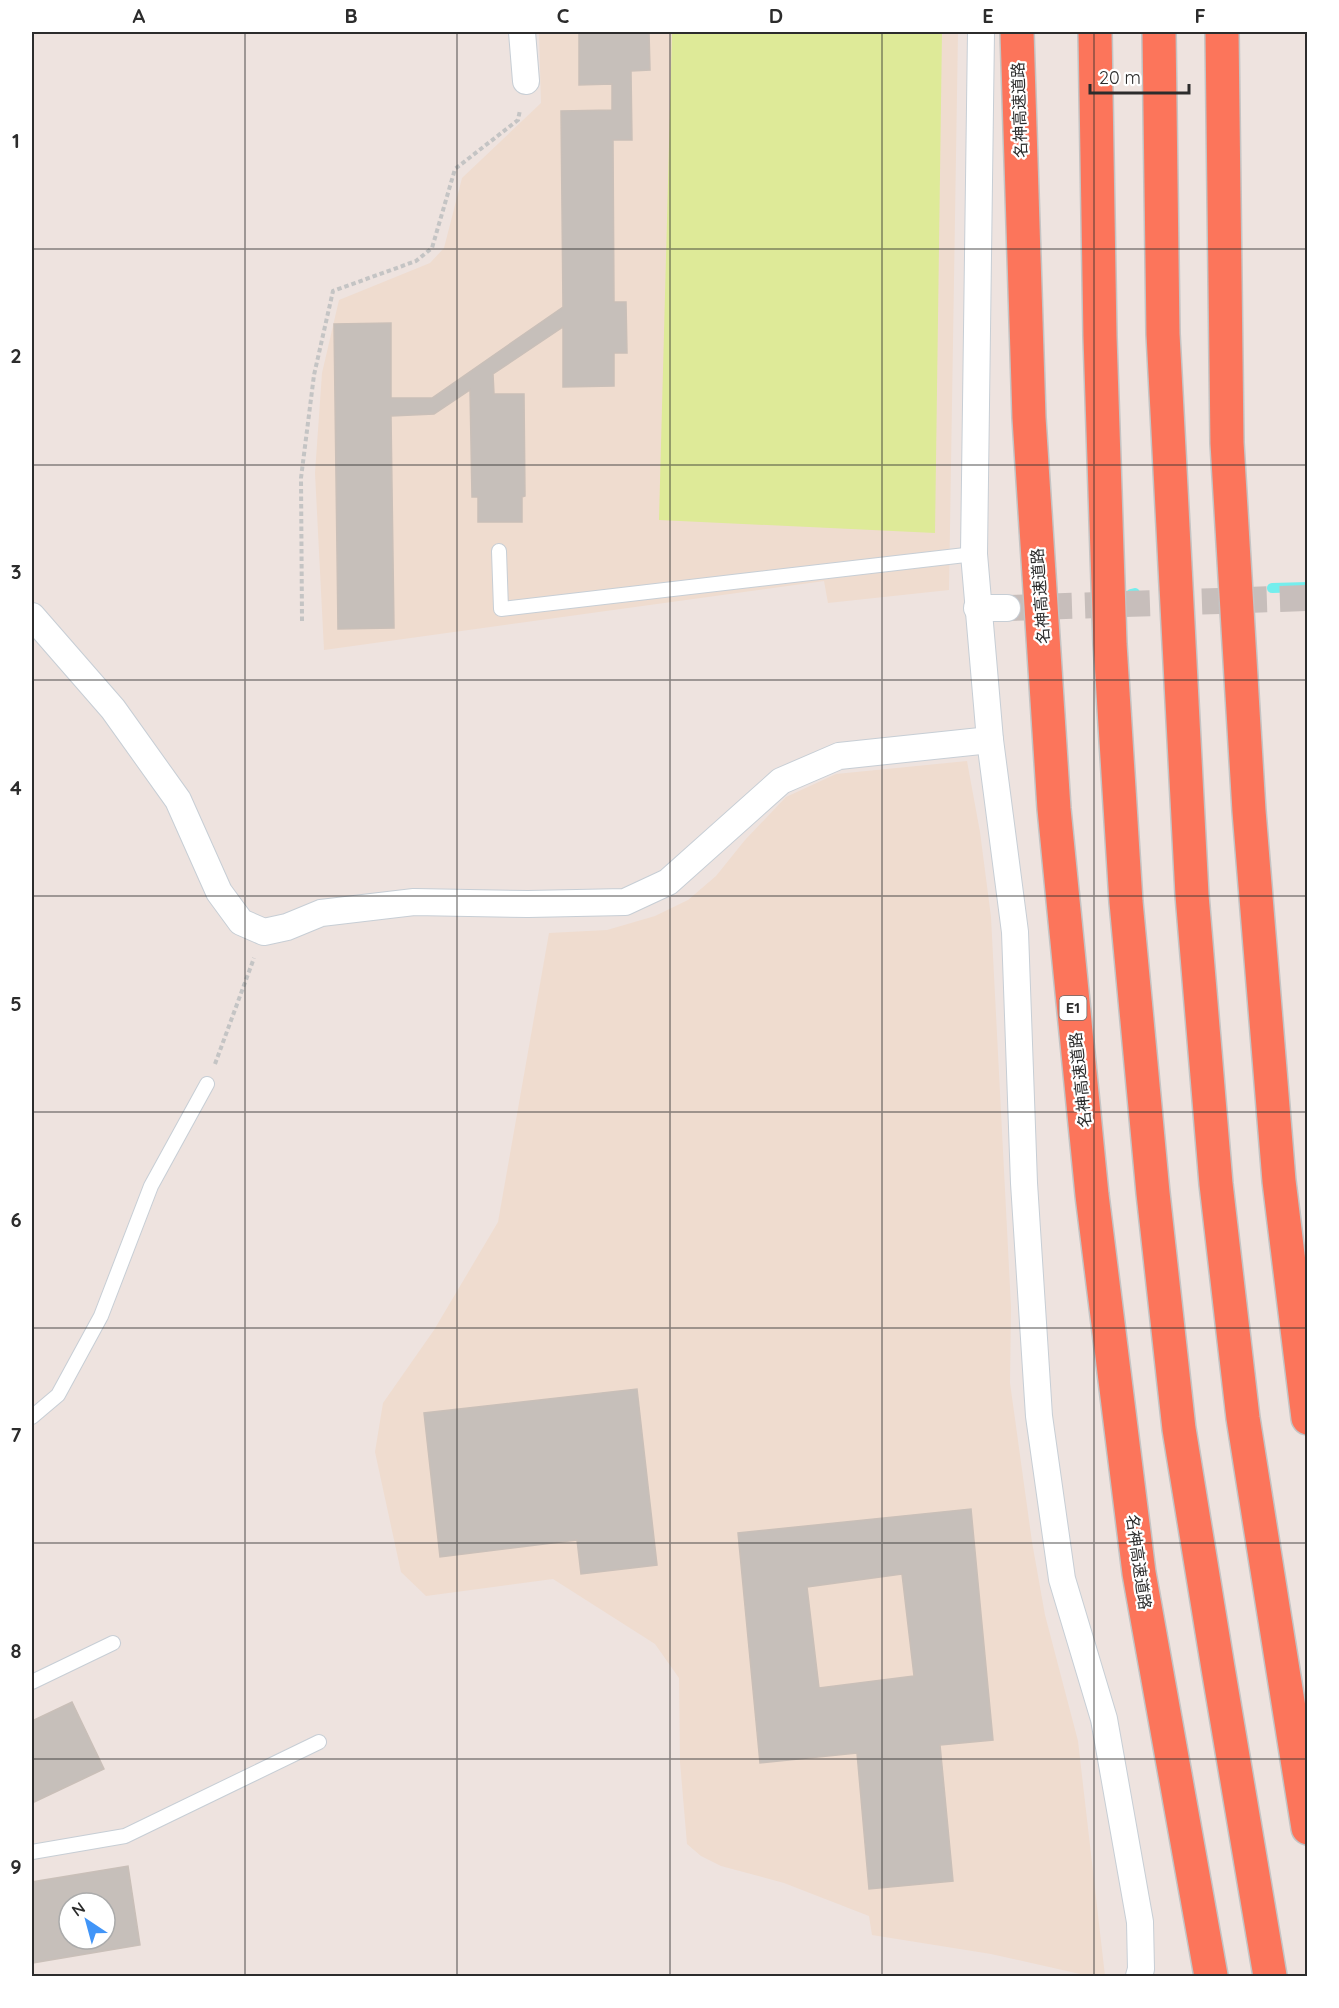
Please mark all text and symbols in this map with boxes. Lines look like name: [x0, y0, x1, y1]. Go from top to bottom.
text: A: [133, 3, 146, 28]
text: B: [344, 3, 358, 28]
text: C: [557, 3, 570, 28]
text: D: [769, 3, 783, 28]
text: E: [982, 3, 994, 28]
text: F: [1194, 3, 1206, 28]
scale bar: [1090, 57, 1189, 95]
street label: 名神高速道路: [1007, 62, 1031, 158]
text: 20 m: [1099, 66, 1141, 89]
text: 1: [12, 128, 20, 153]
text: 2: [10, 343, 22, 368]
street label: 名神高速道路: [1027, 547, 1053, 645]
text: 3: [11, 559, 21, 584]
text: 4: [10, 775, 22, 800]
text: 5: [10, 991, 22, 1016]
road number: E1: [1060, 996, 1086, 1020]
street label: 名神高速道路: [1065, 1031, 1095, 1129]
text: 6: [10, 1207, 22, 1232]
text: 7: [11, 1422, 22, 1447]
street label: 名神高速道路: [1122, 1513, 1156, 1611]
text: 8: [11, 1638, 22, 1663]
text: 9: [10, 1854, 22, 1879]
north arrow: [57, 1891, 117, 1951]
text: N: [68, 1897, 89, 1920]

